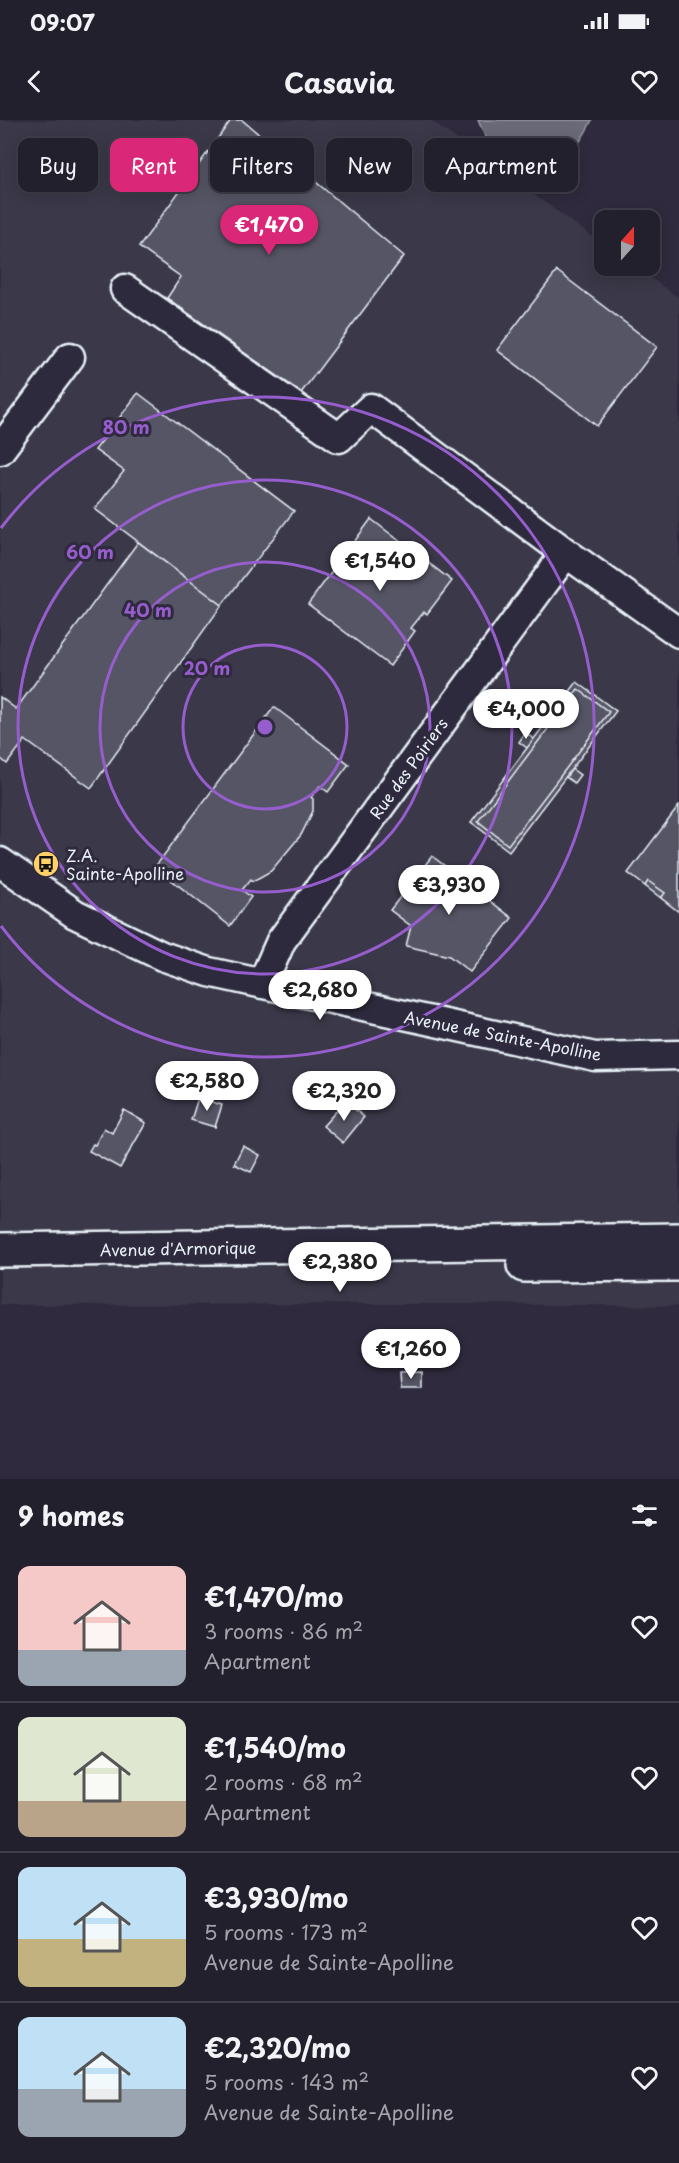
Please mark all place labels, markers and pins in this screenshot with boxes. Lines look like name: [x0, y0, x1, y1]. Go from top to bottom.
pin: €1,470: [220, 205, 318, 256]
pin: €1,540: [331, 541, 429, 592]
pin: €4,000: [477, 689, 575, 740]
centre of rings: [255, 717, 275, 737]
place label: Z.A. Sainte-Apolline: [66, 843, 184, 885]
bus stop icon: Z.A. Sainte-Apolline: [31, 849, 61, 879]
pin: €3,930: [400, 865, 498, 916]
pin: €2,680: [271, 970, 369, 1021]
pin: €2,580: [158, 1061, 256, 1112]
pin: €2,320: [295, 1071, 393, 1122]
pin: €2,380: [291, 1242, 389, 1293]
pin: €1,260: [362, 1329, 460, 1380]

